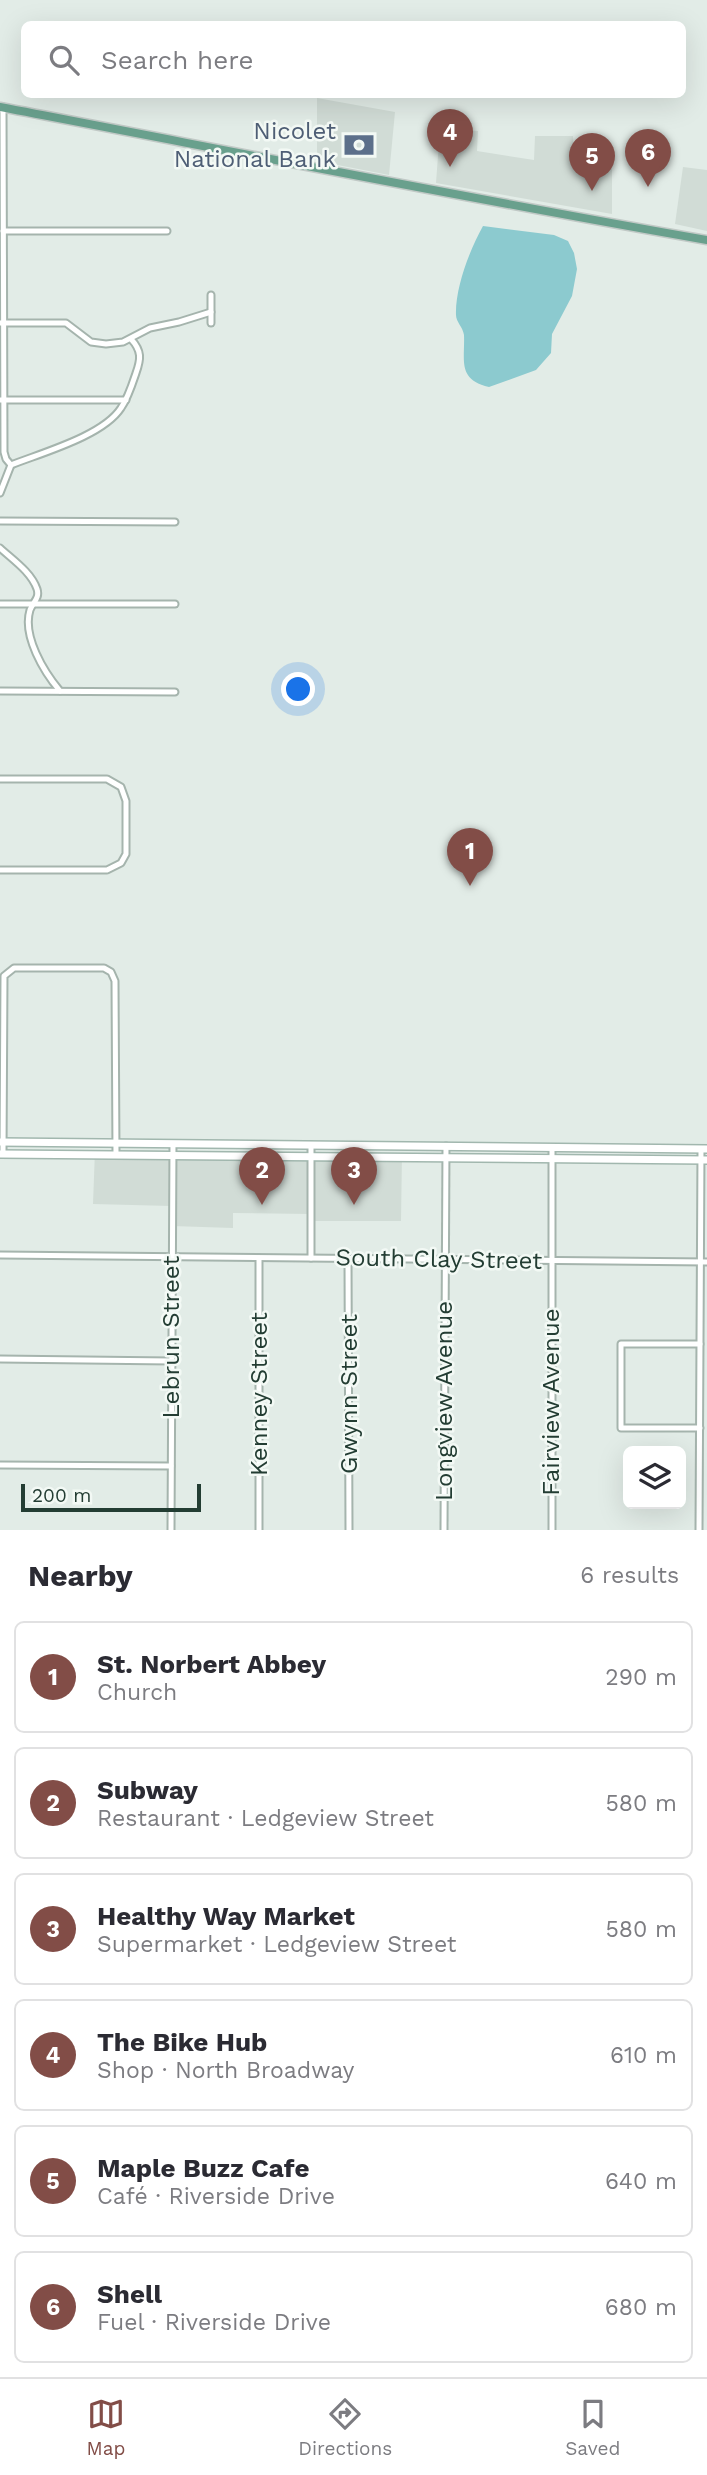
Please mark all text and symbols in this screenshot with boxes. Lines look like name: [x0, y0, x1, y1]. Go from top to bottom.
search box: [21, 21, 686, 98]
icon: search: [45, 41, 83, 79]
text: Search here: [101, 45, 253, 75]
pin: 4: [427, 109, 473, 167]
place label: Nicolet National Bank: [174, 117, 336, 173]
bank icon: Nicolet National Bank: [342, 128, 376, 162]
pin: 6: [625, 129, 671, 187]
pin: 5: [569, 133, 615, 191]
your location: [281, 672, 315, 706]
pin: 1: [447, 828, 493, 886]
pin: 2: [239, 1147, 285, 1205]
pin: 3: [331, 1147, 377, 1205]
street label: South Clay Street: [335, 1243, 543, 1275]
street label: Lebrun Street: [157, 1256, 185, 1418]
street label: Longview Avenue: [430, 1301, 458, 1501]
street label: Fairview Avenue: [537, 1308, 565, 1496]
street label: Kenney Street: [245, 1312, 273, 1476]
street label: Gwynn Street: [335, 1314, 363, 1474]
map controls: [623, 1446, 686, 1509]
button: layers: [623, 1446, 686, 1509]
scale bar: [21, 1481, 201, 1513]
text: 200 m: [32, 1484, 91, 1507]
text: Nearby: [28, 1558, 133, 1593]
text: 6 results: [580, 1562, 679, 1589]
text: St. Norbert Abbey: [97, 1649, 326, 1679]
text: 1: [48, 1664, 58, 1691]
text: 290 m: [605, 1664, 677, 1691]
text: Church: [97, 1679, 177, 1706]
text: Subway: [97, 1775, 198, 1805]
text: 2: [46, 1790, 60, 1817]
text: 580 m: [605, 1790, 677, 1817]
text: Restaurant · Ledgeview Street: [97, 1805, 434, 1832]
text: Healthy Way Market: [97, 1901, 355, 1931]
text: 3: [46, 1916, 60, 1943]
text: 580 m: [605, 1916, 677, 1943]
text: Supermarket · Ledgeview Street: [97, 1931, 456, 1958]
text: The Bike Hub: [97, 2027, 267, 2057]
text: 4: [46, 2042, 60, 2069]
text: 610 m: [610, 2042, 677, 2069]
text: Shop · North Broadway: [97, 2057, 354, 2084]
text: Maple Buzz Cafe: [97, 2153, 310, 2183]
text: 5: [46, 2168, 60, 2195]
text: 640 m: [605, 2168, 677, 2195]
text: Café · Riverside Drive: [97, 2183, 335, 2210]
text: Shell: [97, 2279, 162, 2309]
text: 6: [46, 2294, 60, 2321]
text: 680 m: [605, 2294, 677, 2321]
text: Fuel · Riverside Drive: [97, 2309, 331, 2336]
tab: Map: [87, 2395, 125, 2460]
tab: Directions: [298, 2395, 392, 2460]
tab: Saved: [565, 2395, 620, 2460]

